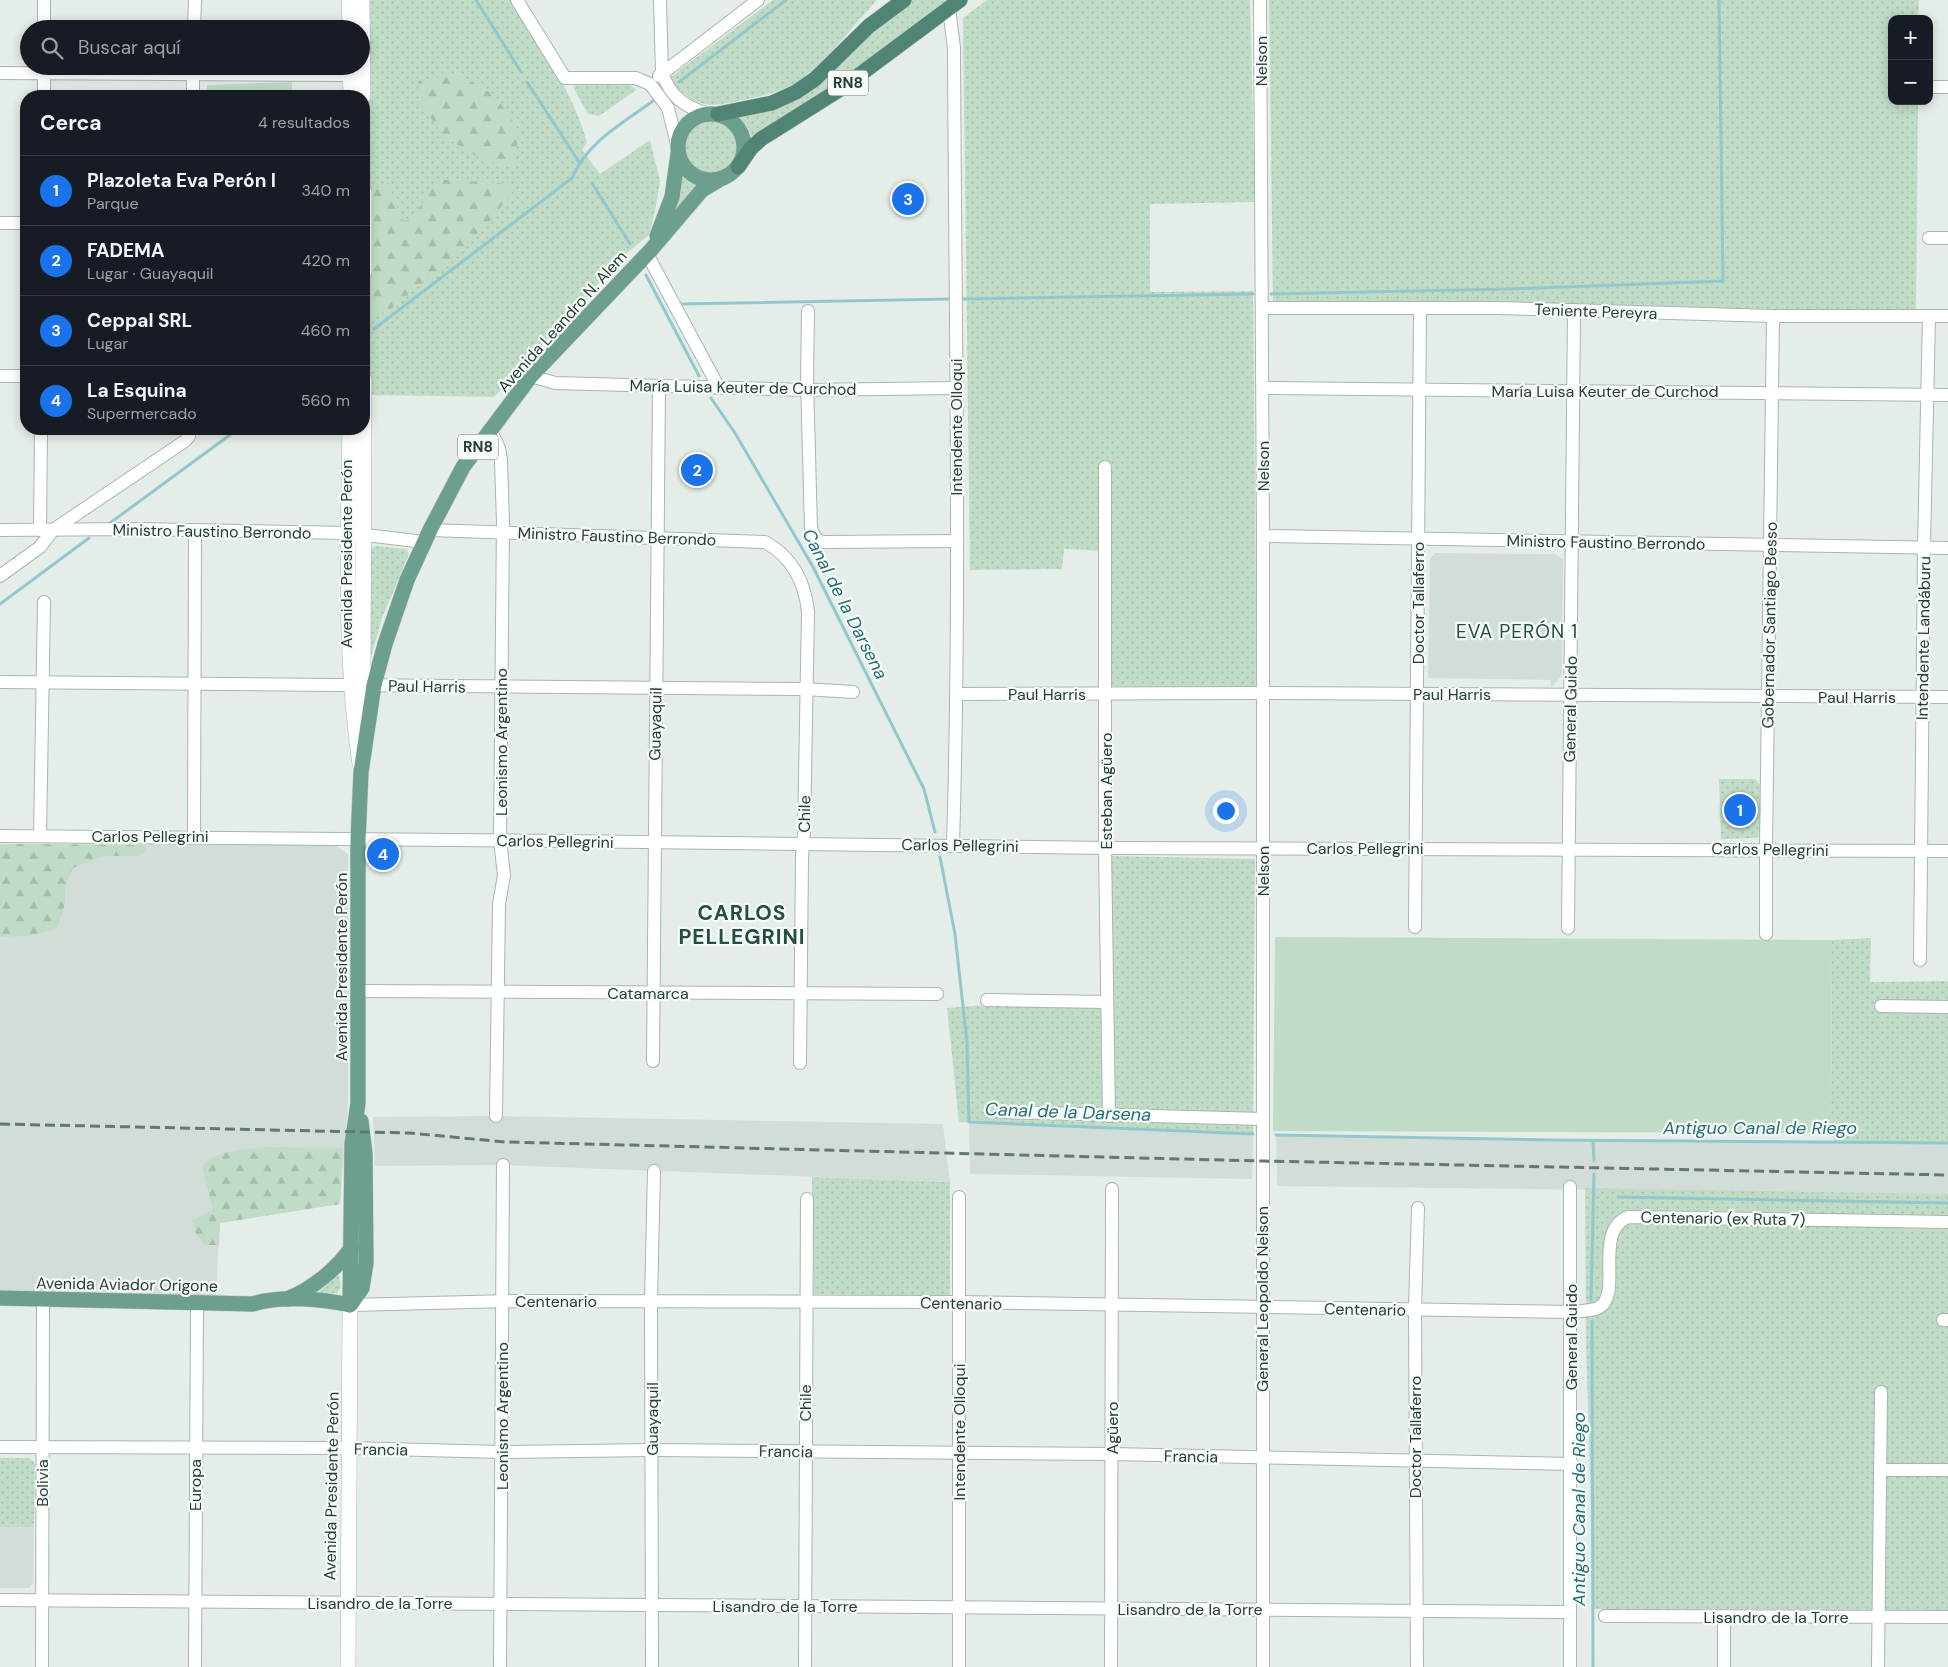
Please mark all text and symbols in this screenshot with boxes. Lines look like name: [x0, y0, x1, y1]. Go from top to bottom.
map controls: [1888, 15, 1933, 105]
button: +: [1888, 15, 1933, 60]
search box: [20, 20, 370, 75]
icon: search: [38, 34, 66, 62]
text: Buscar aquí: [78, 35, 181, 60]
street label: Nelson: [1251, 36, 1272, 86]
button: −: [1888, 60, 1933, 105]
road number: RN8: [828, 70, 868, 96]
text: Cerca: [40, 109, 102, 137]
text: 4 resultados: [258, 112, 350, 133]
text: Plazoleta Eva Perón I: [87, 168, 276, 193]
text: 1: [53, 180, 59, 201]
text: 340 m: [301, 180, 350, 201]
pin: 3: [892, 180, 924, 218]
text: Parque: [87, 193, 139, 214]
text: FADEMA: [87, 238, 164, 263]
street label: Avenida Leandro N. Alem: [493, 246, 632, 397]
text: 2: [51, 250, 61, 271]
text: 420 m: [302, 250, 350, 271]
text: Lugar · Guayaquil: [87, 263, 213, 284]
street label: Teniente Pereyra: [1534, 299, 1658, 324]
text: Ceppal SRL: [87, 308, 192, 333]
text: 3: [51, 320, 61, 341]
text: 460 m: [301, 320, 350, 341]
text: Lugar: [87, 333, 128, 354]
street label: Intendente Olloqui: [946, 359, 967, 496]
street label: María Luisa Keuter de Curchod: [629, 375, 857, 400]
text: La Esquina: [87, 378, 187, 403]
street label: María Luisa Keuter de Curchod: [1492, 381, 1718, 402]
text: 4: [51, 390, 61, 411]
text: 560 m: [301, 390, 350, 411]
text: Supermercado: [87, 403, 197, 424]
road number: RN8: [458, 434, 498, 460]
street label: Nelson: [1253, 441, 1274, 491]
pin: 2: [681, 451, 713, 489]
street label: Avenida Presidente Perón: [336, 460, 357, 648]
street label: Ministro Faustino Berrondo: [112, 519, 312, 544]
street label: Gobernador Santiago Besso: [1757, 521, 1782, 729]
street label: Ministro Faustino Berrondo: [517, 523, 717, 550]
water label: Canal de la Darsena: [797, 525, 893, 684]
street label: Ministro Faustino Berrondo: [1506, 530, 1706, 555]
street label: Doctor Tallaferro: [1408, 542, 1429, 664]
street label: Intendente Landáburu: [1912, 556, 1935, 720]
district label: EVA PERÓN 1: [1456, 619, 1578, 644]
street label: General Guido: [1559, 656, 1582, 762]
street label: Leonismo Argentino: [491, 668, 512, 816]
street label: Paul Harris: [388, 675, 466, 698]
street label: Paul Harris: [1008, 684, 1086, 705]
street label: Paul Harris: [1413, 684, 1491, 705]
street label: Guayaquil: [644, 687, 667, 761]
street label: Paul Harris: [1818, 687, 1896, 708]
street label: Esteban Agüero: [1096, 733, 1117, 849]
pin: 1: [1724, 791, 1756, 829]
street label: Chile: [794, 795, 815, 833]
your location: [1213, 798, 1239, 824]
street label: Carlos Pellegrini: [91, 826, 209, 847]
street label: Carlos Pellegrini: [496, 830, 614, 853]
street label: Carlos Pellegrini: [901, 834, 1019, 857]
pin: 4: [367, 835, 399, 873]
street label: Carlos Pellegrini: [1306, 838, 1424, 859]
street label: Carlos Pellegrini: [1711, 838, 1829, 861]
street label: Nelson: [1253, 846, 1274, 896]
street label: Avenida Presidente Perón: [331, 873, 352, 1061]
district label: CARLOS PELLEGRINI: [678, 899, 806, 951]
street label: Catamarca: [607, 983, 689, 1004]
water label: Canal de la Darsena: [985, 1097, 1152, 1127]
water label: Antiguo Canal de Riego: [1662, 1116, 1857, 1140]
street label: General Leopoldo Nelson: [1252, 1206, 1273, 1392]
street label: Centenario (ex Ruta 7): [1640, 1207, 1806, 1230]
street label: Avenida Aviador Origone: [36, 1272, 218, 1297]
street label: General Guido: [1561, 1284, 1582, 1390]
street label: Centenario: [515, 1291, 597, 1312]
street label: Centenario: [920, 1292, 1002, 1315]
street label: Centenario: [1324, 1298, 1406, 1321]
street label: Leonismo Argentino: [492, 1342, 513, 1490]
street label: Intendente Olloqui: [949, 1364, 970, 1501]
street label: Doctor Tallaferro: [1405, 1376, 1426, 1498]
street label: Guayaquil: [642, 1382, 663, 1456]
street label: Chile: [795, 1384, 816, 1422]
street label: Avenida Presidente Perón: [319, 1391, 344, 1581]
street label: Agüero: [1102, 1402, 1123, 1454]
water label: Antiguo Canal de Riego: [1567, 1412, 1591, 1607]
street label: Francia: [354, 1439, 408, 1460]
street label: Francia: [759, 1441, 813, 1462]
street label: Francia: [1164, 1446, 1218, 1467]
street label: Bolivia: [32, 1459, 53, 1507]
street label: Europa: [185, 1459, 206, 1511]
street label: Lisandro de la Torre: [307, 1593, 453, 1614]
street label: Lisandro de la Torre: [712, 1596, 858, 1617]
street label: Lisandro de la Torre: [1117, 1599, 1263, 1620]
street label: Lisandro de la Torre: [1703, 1607, 1849, 1628]

